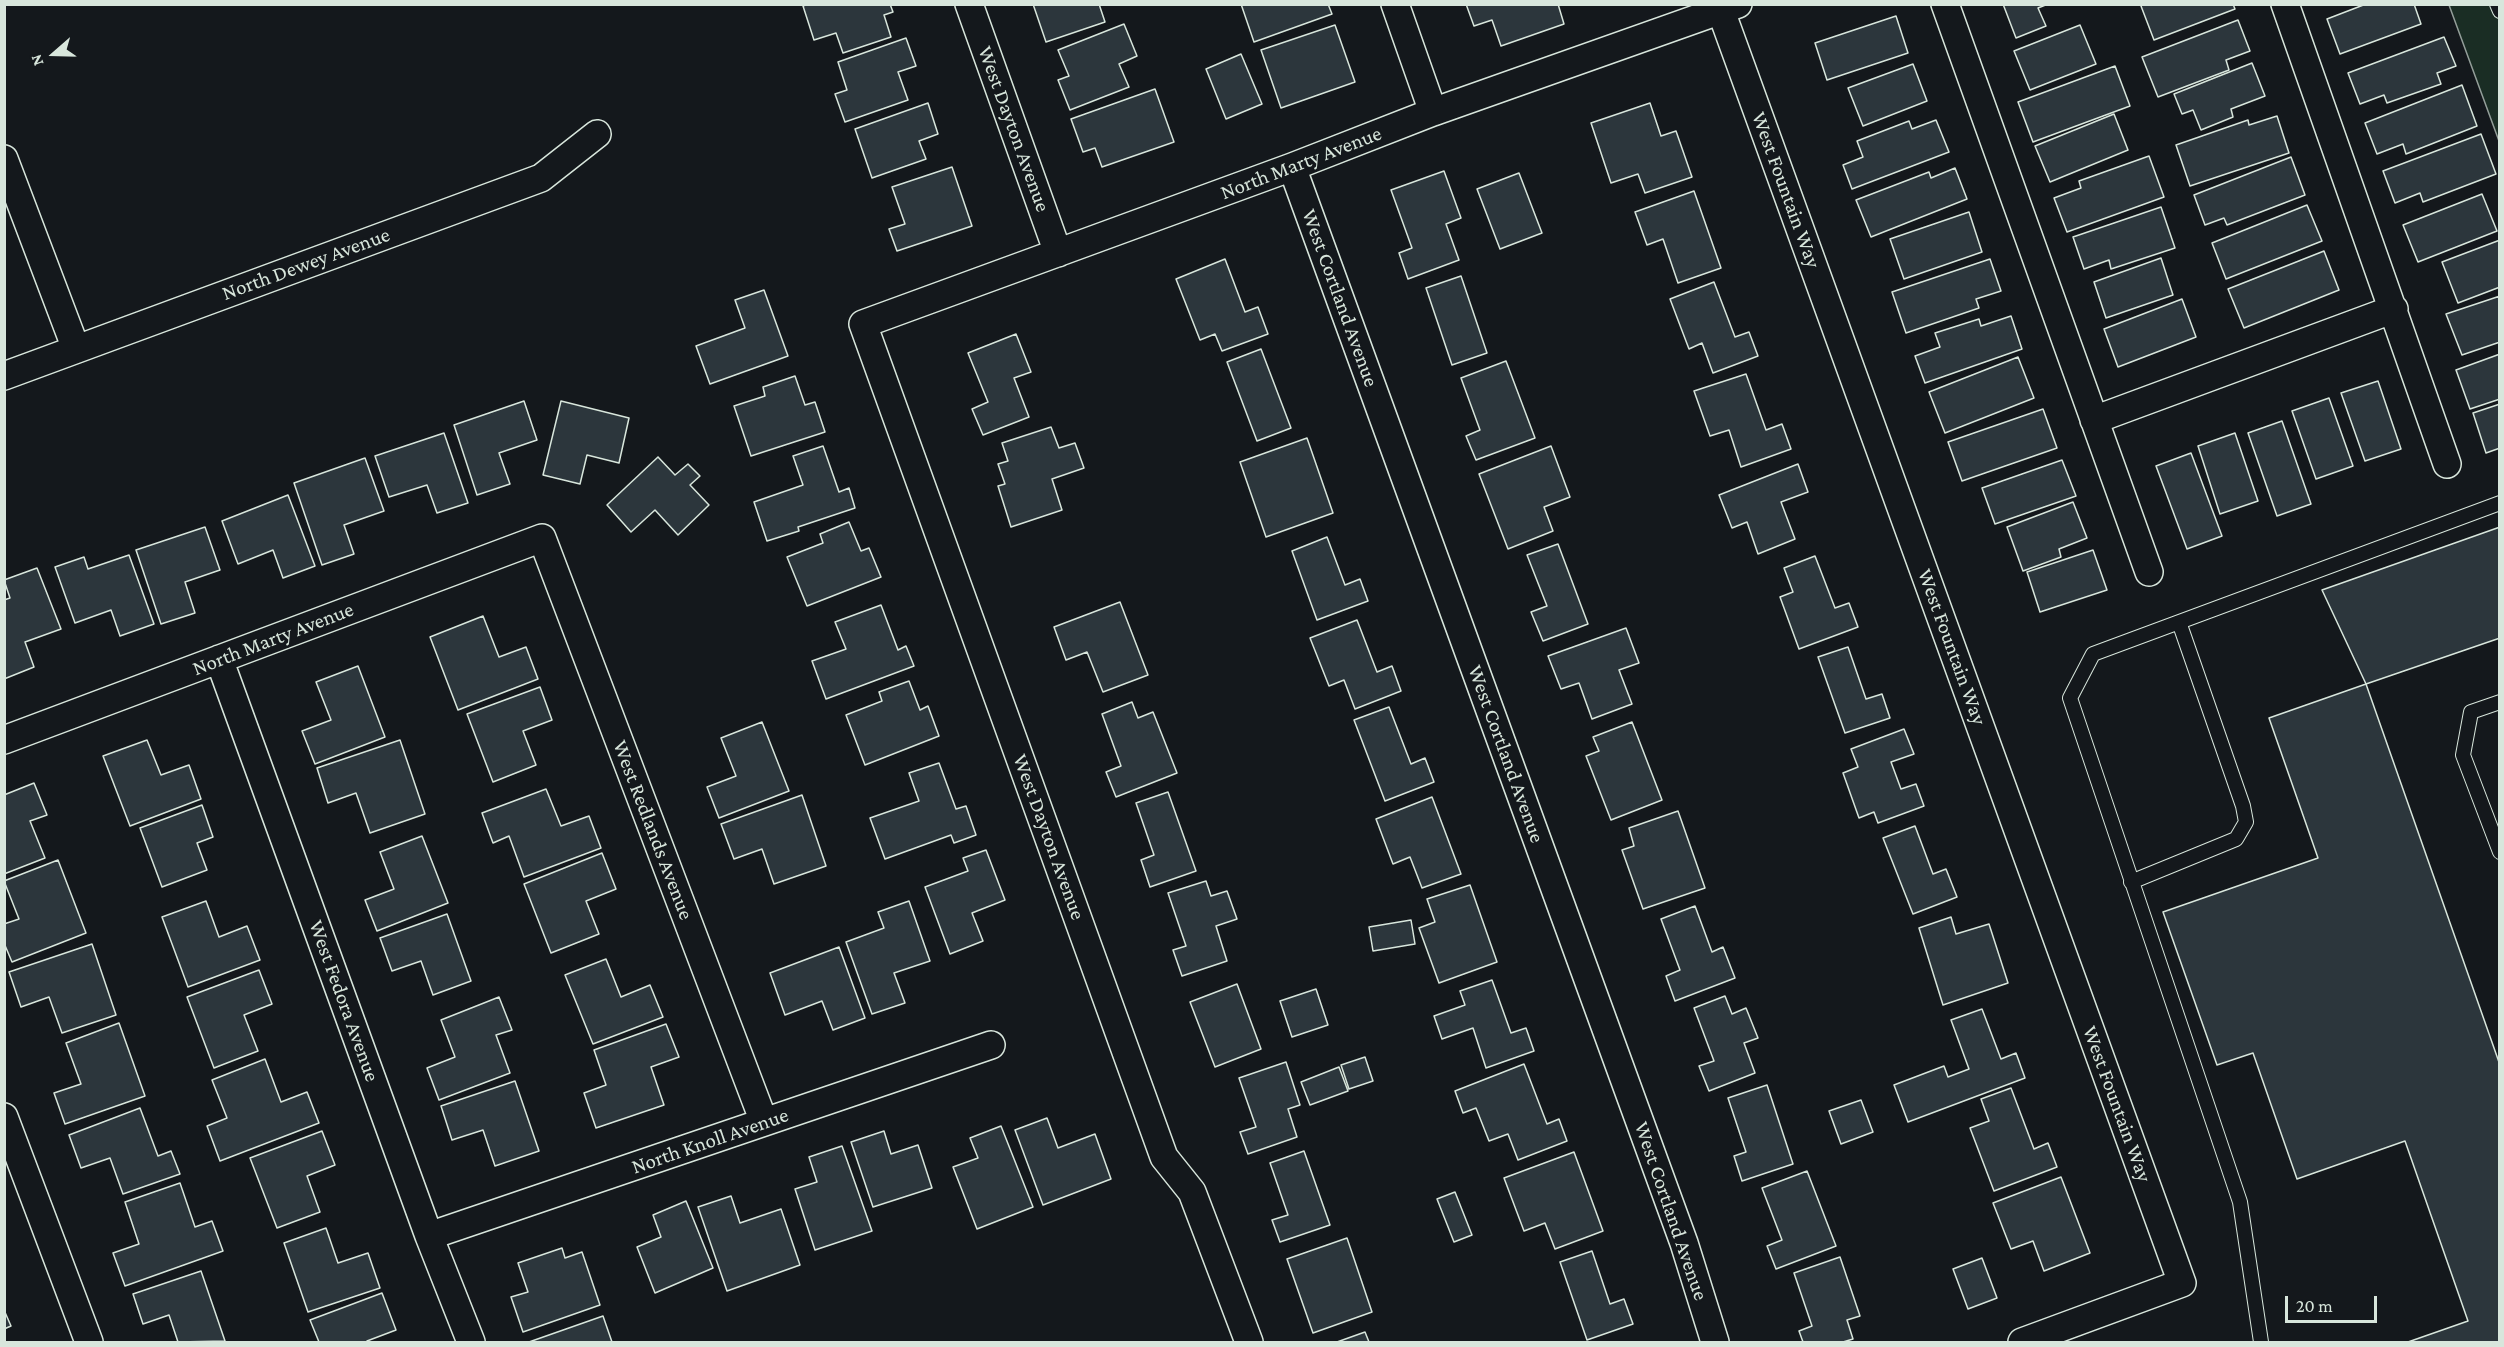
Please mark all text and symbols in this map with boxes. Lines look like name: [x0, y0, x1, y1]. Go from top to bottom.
north arrow: [24, 24, 84, 84]
street label: West Dayton Avenue: [972, 43, 1056, 215]
text: N: [27, 52, 46, 68]
street label: West Fountain Way: [1746, 108, 1826, 272]
street label: North Marty Avenue: [1217, 121, 1385, 205]
street label: West Cortland Avenue: [1296, 206, 1384, 390]
street label: North Dewey Avenue: [219, 222, 393, 306]
street label: West Fountain Way: [1912, 565, 1992, 729]
street label: North Marty Avenue: [189, 597, 357, 681]
street label: West Cortland Avenue: [1462, 662, 1550, 846]
street label: West Redlands Avenue: [607, 737, 699, 923]
street label: West Dayton Avenue: [1007, 751, 1091, 923]
street label: West Fedora Avenue: [303, 917, 385, 1085]
street label: West Fountain Way: [2077, 1022, 2157, 1186]
street label: North Knoll Avenue: [628, 1102, 792, 1180]
street label: West Cortland Avenue: [1629, 1118, 1713, 1304]
scale bar: [2288, 1284, 2380, 1322]
text: 20 m: [2296, 1296, 2333, 1316]

